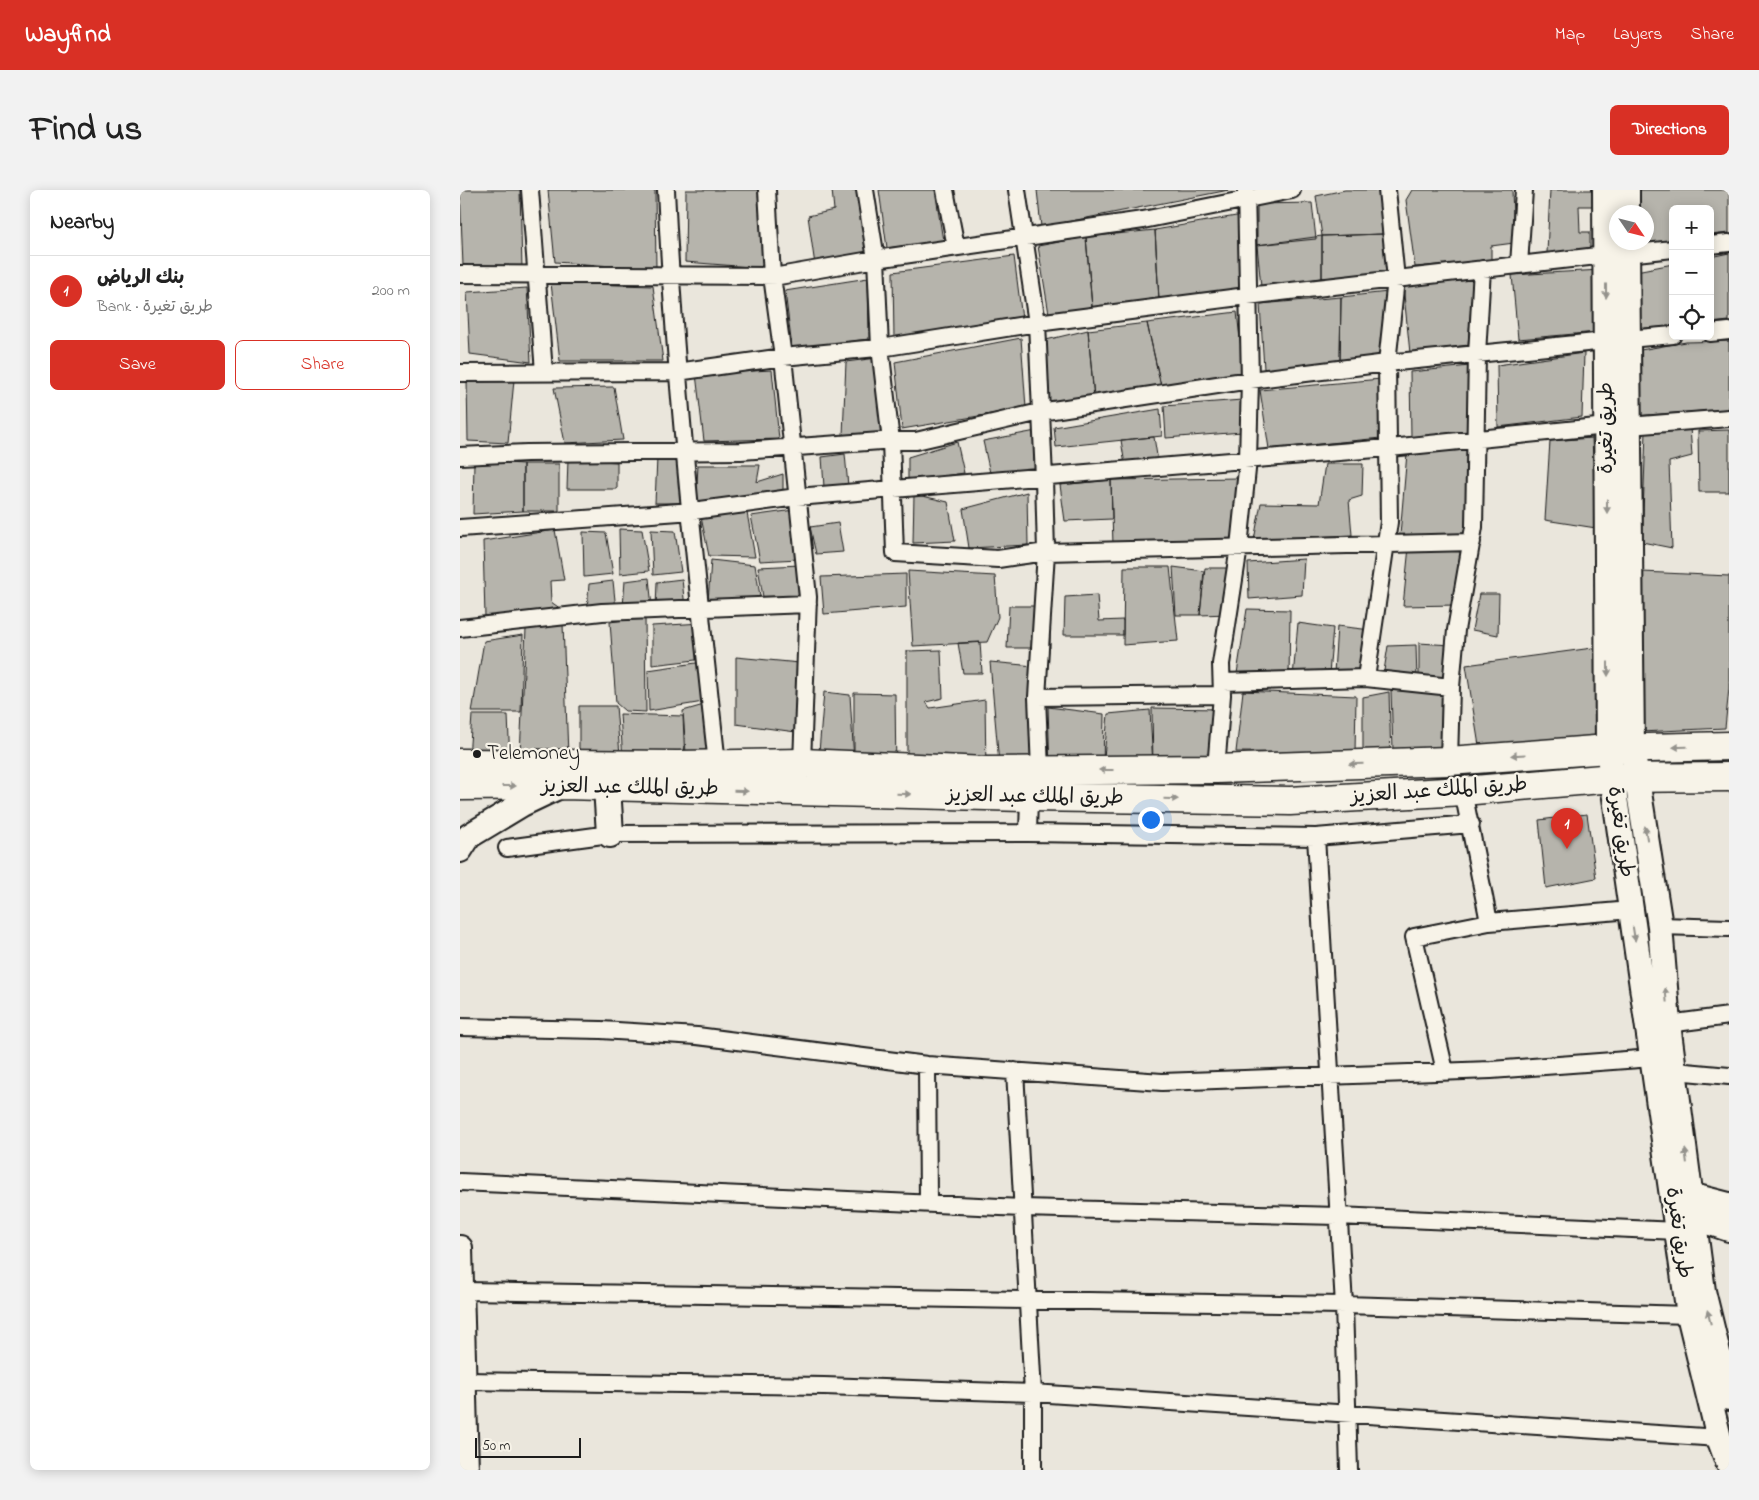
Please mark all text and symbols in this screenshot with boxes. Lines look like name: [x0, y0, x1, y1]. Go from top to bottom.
text: Wayfind: [25, 18, 111, 53]
text: Map: [1555, 22, 1585, 48]
text: Layers: [1613, 22, 1663, 48]
text: Share: [1691, 22, 1734, 48]
text: Find us: [30, 105, 142, 156]
button: Directions: [1610, 105, 1729, 155]
north arrow: [1609, 205, 1654, 250]
map controls: [1669, 205, 1714, 340]
button: +: [1669, 205, 1714, 250]
text: Nearby: [50, 208, 114, 238]
button: −: [1669, 250, 1714, 295]
text: بنك الرياض: [97, 265, 184, 292]
text: 1: [63, 279, 69, 303]
text: 200 m: [372, 279, 410, 303]
one-way arrow: [1602, 283, 1610, 299]
text: Bank · طريق تغيرة: [97, 295, 213, 319]
button: locate: [1669, 295, 1714, 340]
button: Save: [50, 340, 225, 390]
button: Share: [235, 340, 410, 390]
street label: طريق تغيرة: [1592, 382, 1622, 474]
one-way arrow: [1604, 498, 1612, 514]
one-way arrow: [1604, 661, 1612, 677]
place label: Telemoney: [487, 739, 580, 771]
one-way arrow: [1672, 743, 1688, 751]
marker: Telemoney: [471, 748, 483, 760]
one-way arrow: [1510, 752, 1526, 760]
one-way arrow: [1348, 760, 1364, 768]
one-way arrow: [1098, 766, 1114, 774]
street label: طريق الملك عبد العزيز: [1347, 770, 1529, 812]
street label: طريق الملك عبد العزيز: [539, 771, 719, 805]
street label: طريق الملك عبد العزيز: [944, 780, 1124, 814]
one-way arrow: [501, 782, 517, 790]
street label: طريق تغيرة: [1599, 784, 1641, 880]
one-way arrow: [733, 787, 749, 795]
one-way arrow: [896, 791, 912, 799]
one-way arrow: [1163, 795, 1179, 803]
your location: [1138, 807, 1164, 833]
pin: 1: [1551, 808, 1583, 849]
one-way arrow: [1641, 825, 1649, 841]
one-way arrow: [1630, 927, 1638, 943]
one-way arrow: [1662, 986, 1670, 1002]
one-way arrow: [1682, 1148, 1690, 1164]
street label: طريق تغيرة: [1657, 1185, 1699, 1281]
one-way arrow: [1705, 1309, 1713, 1324]
scale bar: [475, 1435, 581, 1458]
text: 50 m: [482, 1436, 510, 1457]

